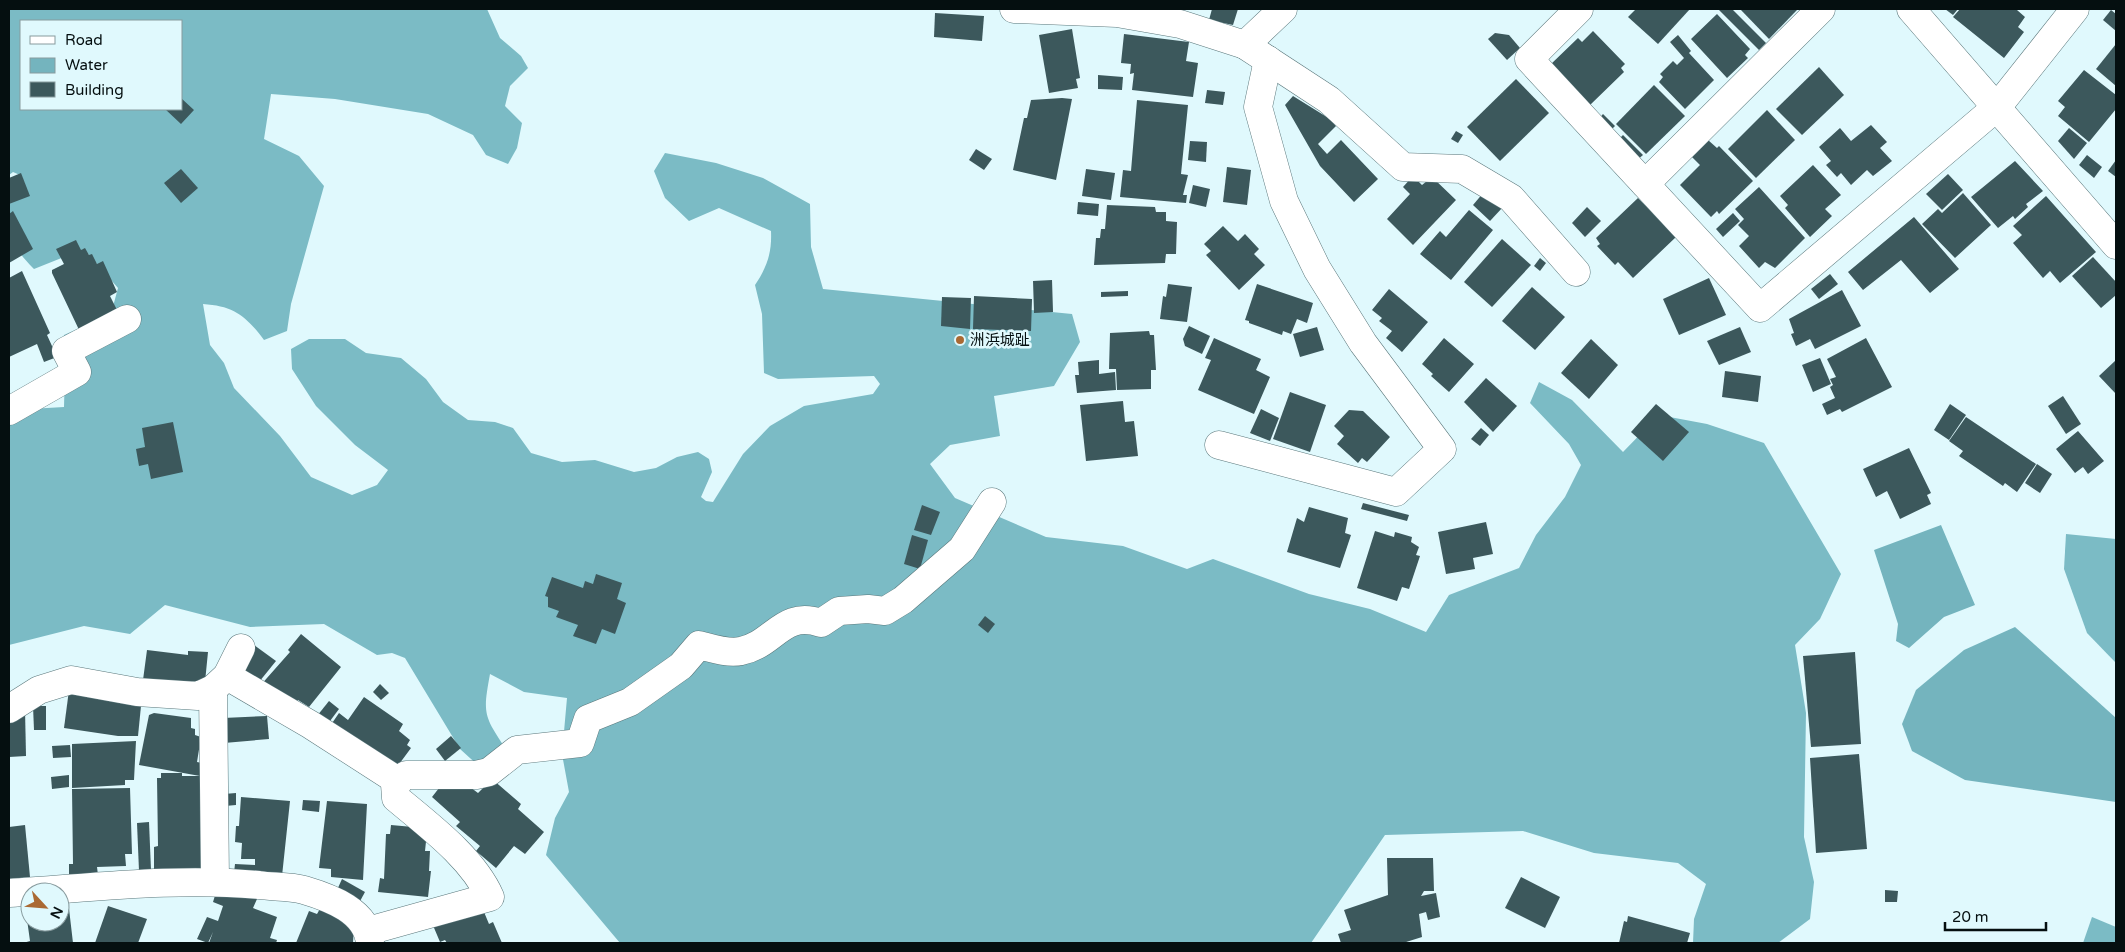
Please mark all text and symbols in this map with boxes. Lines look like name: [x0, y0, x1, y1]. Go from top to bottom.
legend: [20, 20, 182, 110]
text: Road: [65, 31, 103, 49]
text: Water: [65, 56, 108, 74]
text: Building: [65, 81, 124, 99]
place label: 洲浜城趾: [970, 331, 1030, 349]
marker: 洲浜城趾: [954, 334, 966, 346]
north arrow: [20, 882, 70, 932]
scale bar: [1945, 900, 2046, 932]
text: N: [46, 904, 66, 921]
text: 20 m: [1952, 908, 1989, 926]

